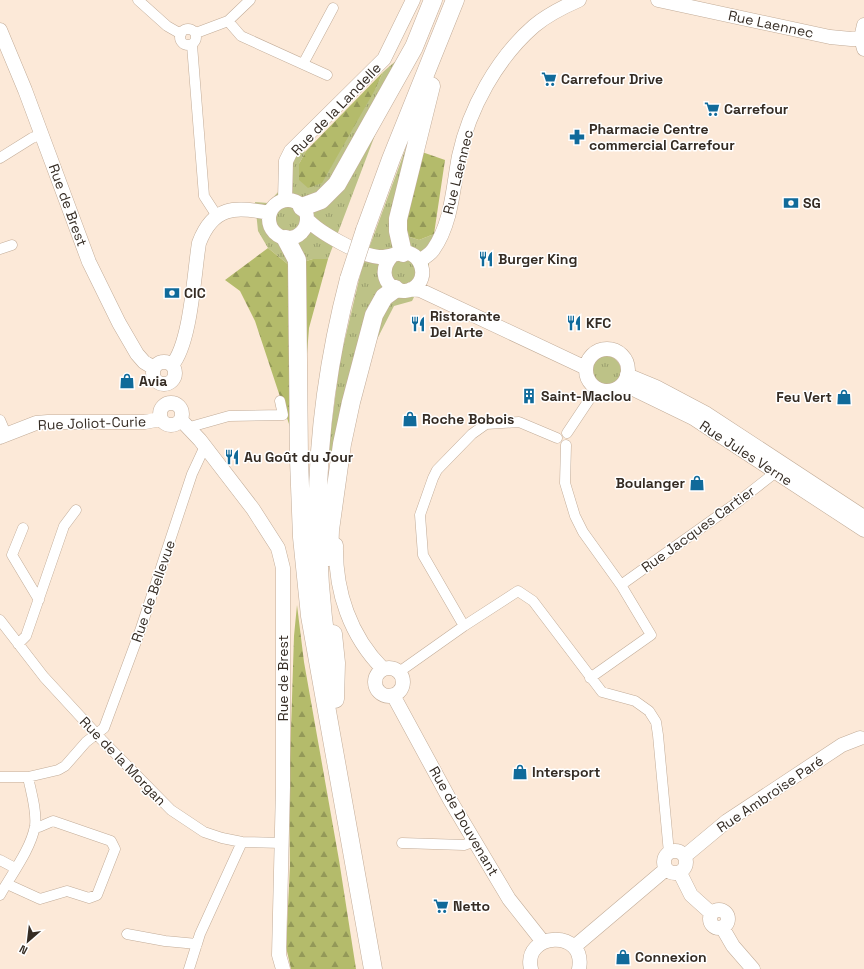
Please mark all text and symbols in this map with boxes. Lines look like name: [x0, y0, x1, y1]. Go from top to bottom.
street label: Rue Laennec: [727, 6, 815, 42]
street label: Rue de la Landelle: [287, 59, 385, 159]
supermarket icon: Carrefour Drive: [540, 70, 558, 88]
place label: Carrefour Drive: [561, 70, 663, 88]
supermarket icon: Carrefour: [703, 100, 721, 118]
place label: Carrefour: [724, 100, 789, 118]
place label: Pharmacie Centre commercial Carrefour: [589, 120, 735, 154]
street label: Rue Laennec: [439, 128, 477, 216]
pharmacy icon: Pharmacie Centre commercial Carrefour: [568, 128, 586, 146]
street label: Rue de Brest: [45, 161, 91, 249]
bank icon: SG: [782, 194, 800, 212]
place label: SG: [803, 194, 821, 212]
restaurant icon: Burger King: [477, 250, 495, 268]
place label: Burger King: [498, 250, 577, 268]
bank icon: CIC: [163, 284, 181, 302]
place label: CIC: [184, 284, 206, 302]
place label: Ristorante Del Arte: [430, 307, 501, 341]
restaurant icon: KFC: [565, 314, 583, 332]
place label: KFC: [586, 314, 611, 332]
restaurant icon: Ristorante Del Arte: [409, 315, 427, 333]
shop icon: Avia: [118, 372, 136, 390]
place label: Avia: [139, 372, 167, 390]
building icon: Saint-Maclou: [520, 387, 538, 405]
place label: Saint-Maclou: [541, 387, 631, 405]
place label: Feu Vert: [776, 388, 832, 406]
shop icon: Feu Vert: [835, 388, 853, 406]
shop icon: Roche Bobois: [401, 410, 419, 428]
place label: Roche Bobois: [422, 410, 514, 428]
street label: Rue Joliot-Curie: [38, 412, 146, 434]
street label: Rue Jules Verne: [696, 416, 796, 490]
restaurant icon: Au Goût du Jour: [223, 448, 241, 466]
place label: Au Goût du Jour: [244, 448, 354, 466]
place label: Boulanger: [616, 474, 685, 492]
shop icon: Boulanger: [688, 474, 706, 492]
street label: Rue Jacques Cartier: [638, 482, 758, 576]
street label: Rue de Bellevue: [127, 537, 179, 645]
street label: Rue de Brest: [274, 635, 292, 721]
street label: Rue de la Morgan: [76, 713, 170, 809]
street label: Rue Ambroise Paré: [713, 752, 827, 836]
street label: Rue de Douvenant: [425, 763, 503, 879]
shop icon: Intersport: [511, 763, 529, 781]
place label: Intersport: [532, 763, 600, 781]
supermarket icon: Netto: [432, 897, 450, 915]
place label: Netto: [453, 897, 490, 915]
north arrow: [8, 921, 48, 961]
text: N: [17, 942, 30, 958]
shop icon: Connexion: [614, 948, 632, 966]
place label: Connexion: [635, 948, 707, 966]

